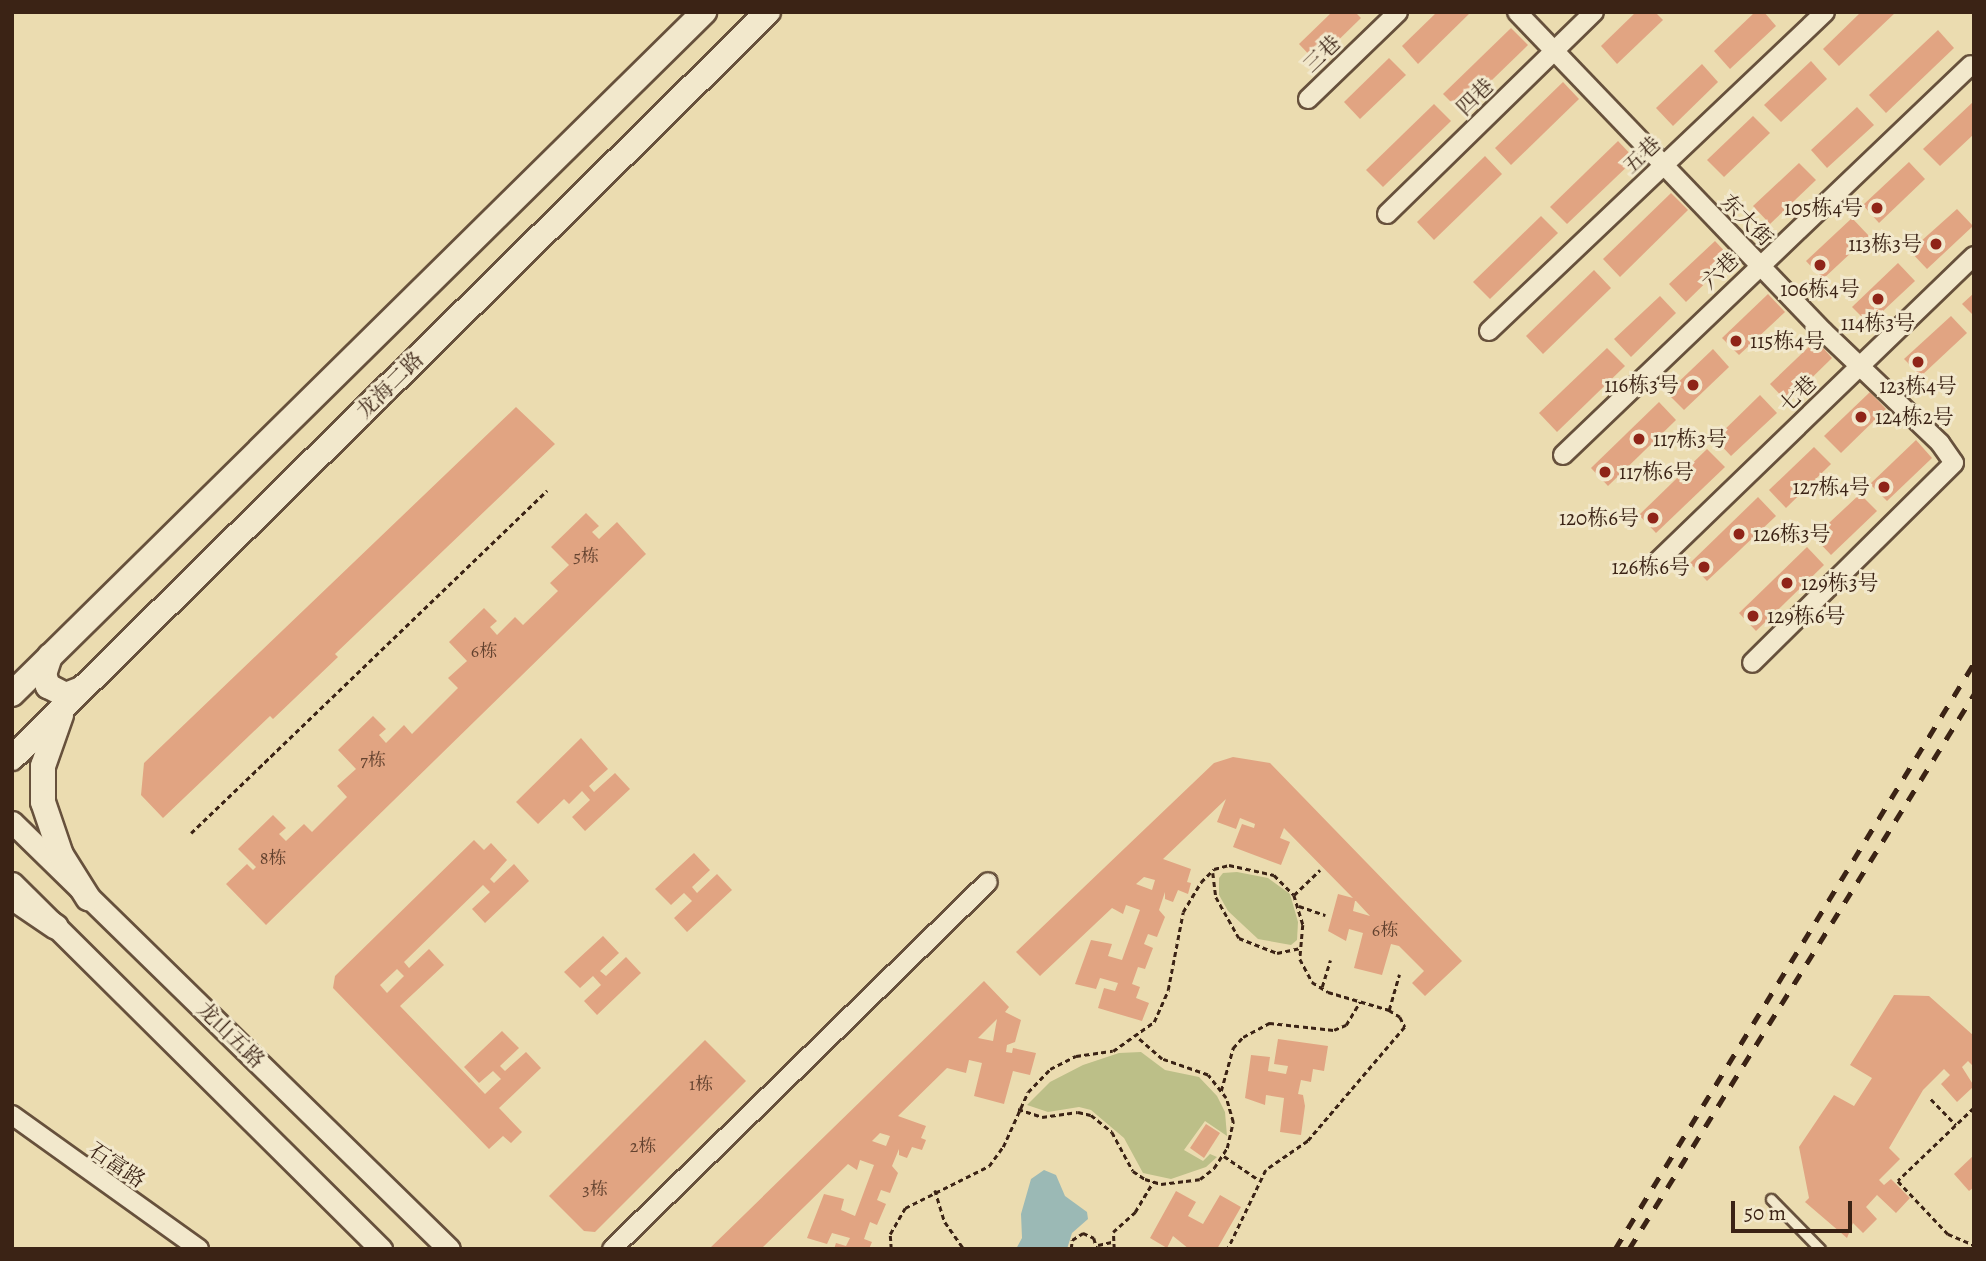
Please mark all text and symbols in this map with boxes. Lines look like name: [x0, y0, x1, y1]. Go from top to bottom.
street label: 三巷: [1298, 30, 1346, 78]
street label: 四巷: [1451, 73, 1499, 121]
street label: 五巷: [1618, 131, 1666, 179]
street label: 东大街: [1716, 189, 1778, 251]
place label: 105栋4号: [1784, 195, 1863, 221]
marker: 105栋4号: [1869, 200, 1885, 216]
place label: 113栋3号: [1848, 231, 1922, 257]
marker: 113栋3号: [1928, 236, 1944, 252]
street label: 六巷: [1696, 247, 1744, 295]
marker: 106栋4号: [1812, 257, 1828, 273]
place label: 106栋4号: [1780, 276, 1860, 302]
marker: 114栋3号: [1870, 291, 1886, 307]
place label: 114栋3号: [1841, 310, 1915, 336]
place label: 115栋4号: [1750, 328, 1825, 354]
marker: 115栋4号: [1728, 333, 1744, 349]
street label: 龙海二路: [351, 346, 429, 424]
marker: 123栋4号: [1910, 354, 1926, 370]
street label: 七巷: [1774, 370, 1822, 418]
place label: 116栋3号: [1604, 372, 1679, 398]
place label: 123栋4号: [1879, 373, 1957, 399]
marker: 116栋3号: [1685, 377, 1701, 393]
place label: 124栋2号: [1875, 404, 1954, 430]
marker: 124栋2号: [1853, 409, 1869, 425]
place label: 117栋3号: [1653, 426, 1727, 452]
marker: 117栋3号: [1631, 431, 1647, 447]
place label: 117栋6号: [1619, 459, 1694, 485]
marker: 117栋6号: [1597, 464, 1613, 480]
place label: 127栋4号: [1793, 474, 1870, 500]
marker: 127栋4号: [1876, 479, 1892, 495]
place label: 120栋6号: [1559, 505, 1639, 531]
marker: 120栋6号: [1645, 510, 1661, 526]
place label: 126栋3号: [1753, 521, 1831, 547]
marker: 126栋3号: [1731, 526, 1747, 542]
house number: 5栋: [573, 545, 599, 567]
place label: 126栋6号: [1611, 554, 1690, 580]
marker: 126栋6号: [1696, 559, 1712, 575]
place label: 129栋3号: [1801, 570, 1878, 596]
marker: 129栋3号: [1779, 575, 1795, 591]
place label: 129栋6号: [1767, 603, 1845, 629]
marker: 129栋6号: [1745, 608, 1761, 624]
house number: 6栋: [471, 640, 497, 662]
house number: 7栋: [360, 749, 386, 771]
house number: 8栋: [260, 847, 286, 869]
house number: 6栋: [1372, 919, 1398, 941]
street label: 龙山五路: [192, 997, 270, 1073]
house number: 1栋: [689, 1073, 713, 1095]
house number: 2栋: [630, 1135, 656, 1157]
street label: 石富路: [84, 1137, 150, 1193]
house number: 3栋: [582, 1178, 608, 1200]
scale bar: [1734, 1188, 1855, 1232]
text: 50 m: [1744, 1199, 1786, 1227]

